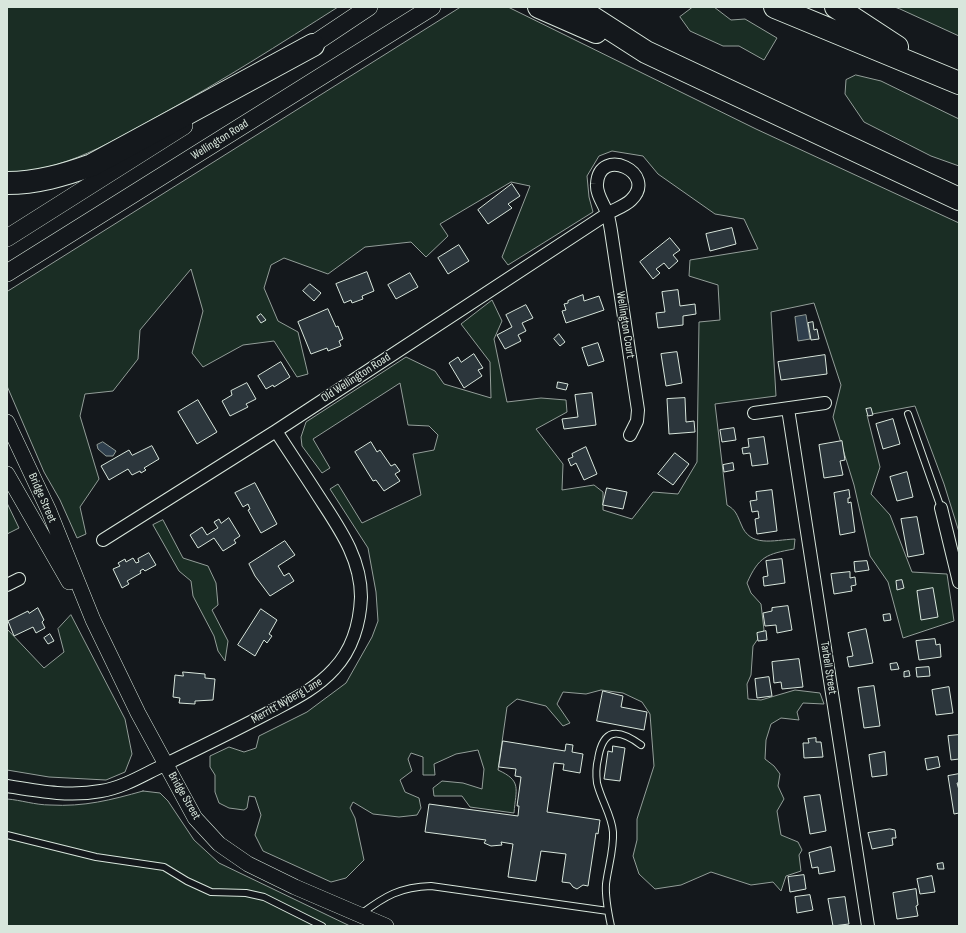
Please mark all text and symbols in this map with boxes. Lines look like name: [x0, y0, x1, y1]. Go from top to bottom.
street label: Wellington Road: [189, 117, 251, 163]
street label: Wellington Court: [613, 290, 637, 360]
street label: Old Wellington Road: [319, 350, 393, 406]
street label: Bridge Street: [25, 471, 59, 525]
street label: Tarbell Street: [817, 640, 839, 696]
street label: Merritt Nyberg Lane: [249, 675, 325, 727]
street label: Bridge Street: [165, 770, 203, 822]

